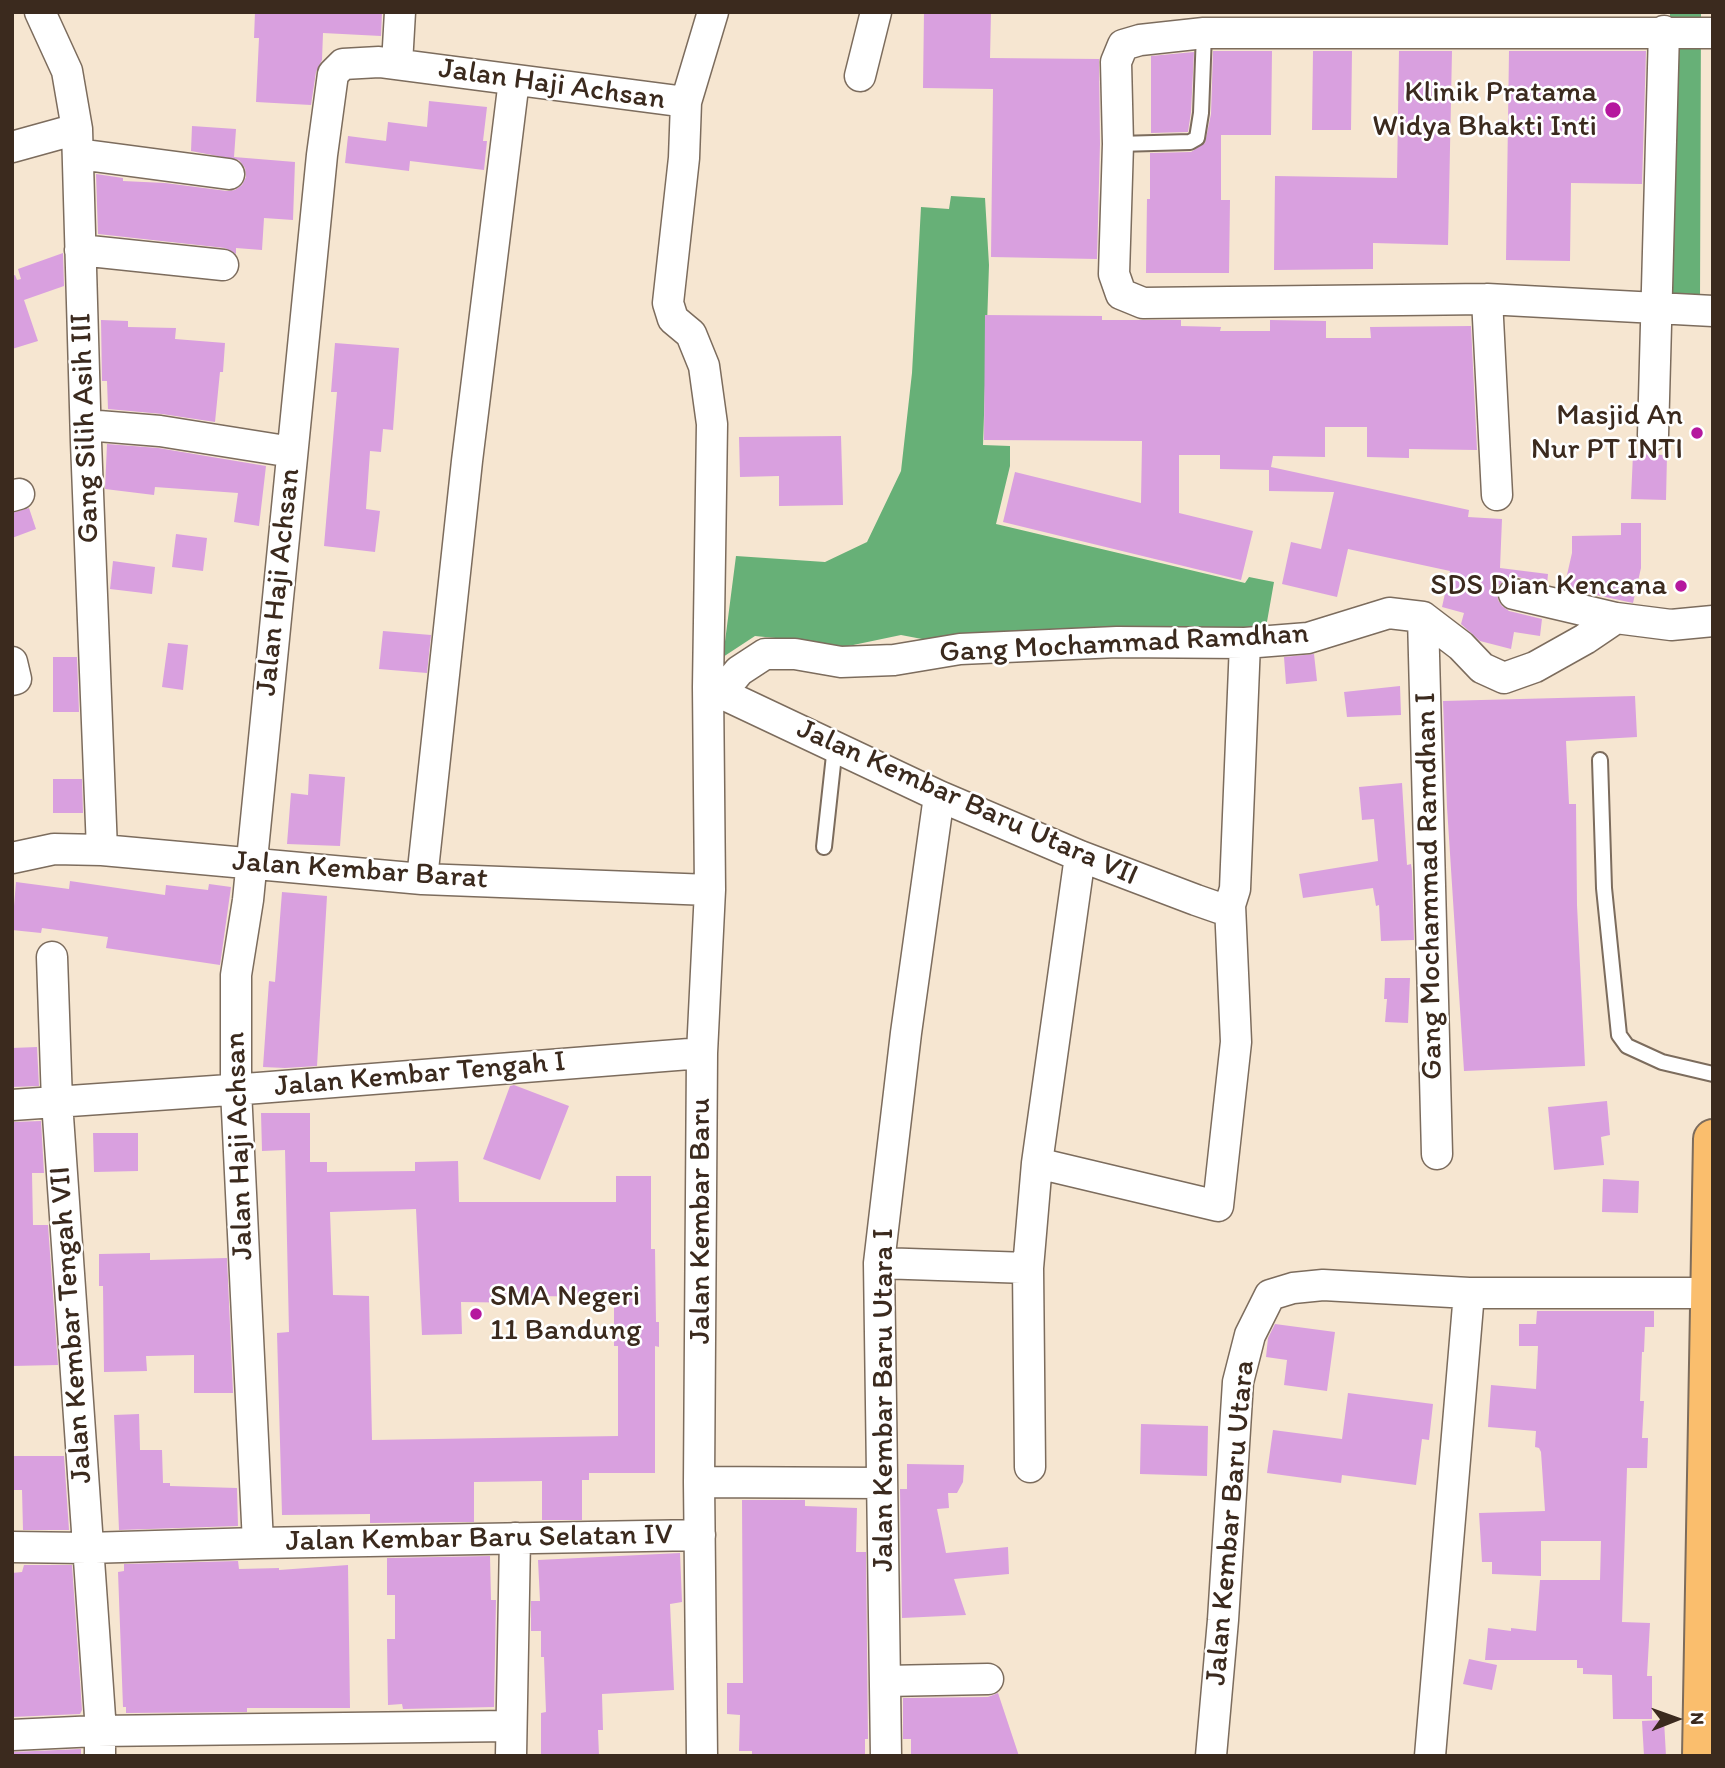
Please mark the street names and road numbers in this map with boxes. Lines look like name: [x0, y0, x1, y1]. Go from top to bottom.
street label: Jalan Haji Achsan: [436, 51, 668, 119]
street label: Gang Silih Asih III: [64, 312, 108, 544]
street label: Jalan Haji Achsan: [249, 466, 309, 698]
street label: Gang Mochammad Ramdhan: [938, 616, 1310, 672]
street label: Gang Mochammad Ramdhan I: [1409, 692, 1451, 1080]
street label: Jalan Kembar Baru Utara VII: [791, 711, 1143, 895]
street label: Jalan Kembar Barat: [231, 844, 489, 898]
street label: Jalan Haji Achsan: [218, 1031, 262, 1261]
street label: Jalan Kembar Tengah I: [273, 1044, 567, 1106]
street label: Jalan Kembar Baru: [683, 1098, 719, 1344]
street label: Jalan Kembar Tengah VII: [43, 1165, 101, 1485]
street label: Jalan Kembar Baru Utara I: [866, 1228, 902, 1572]
street label: Jalan Kembar Baru Utara: [1199, 1359, 1263, 1687]
street label: Jalan Kembar Baru Selatan IV: [285, 1518, 673, 1560]

